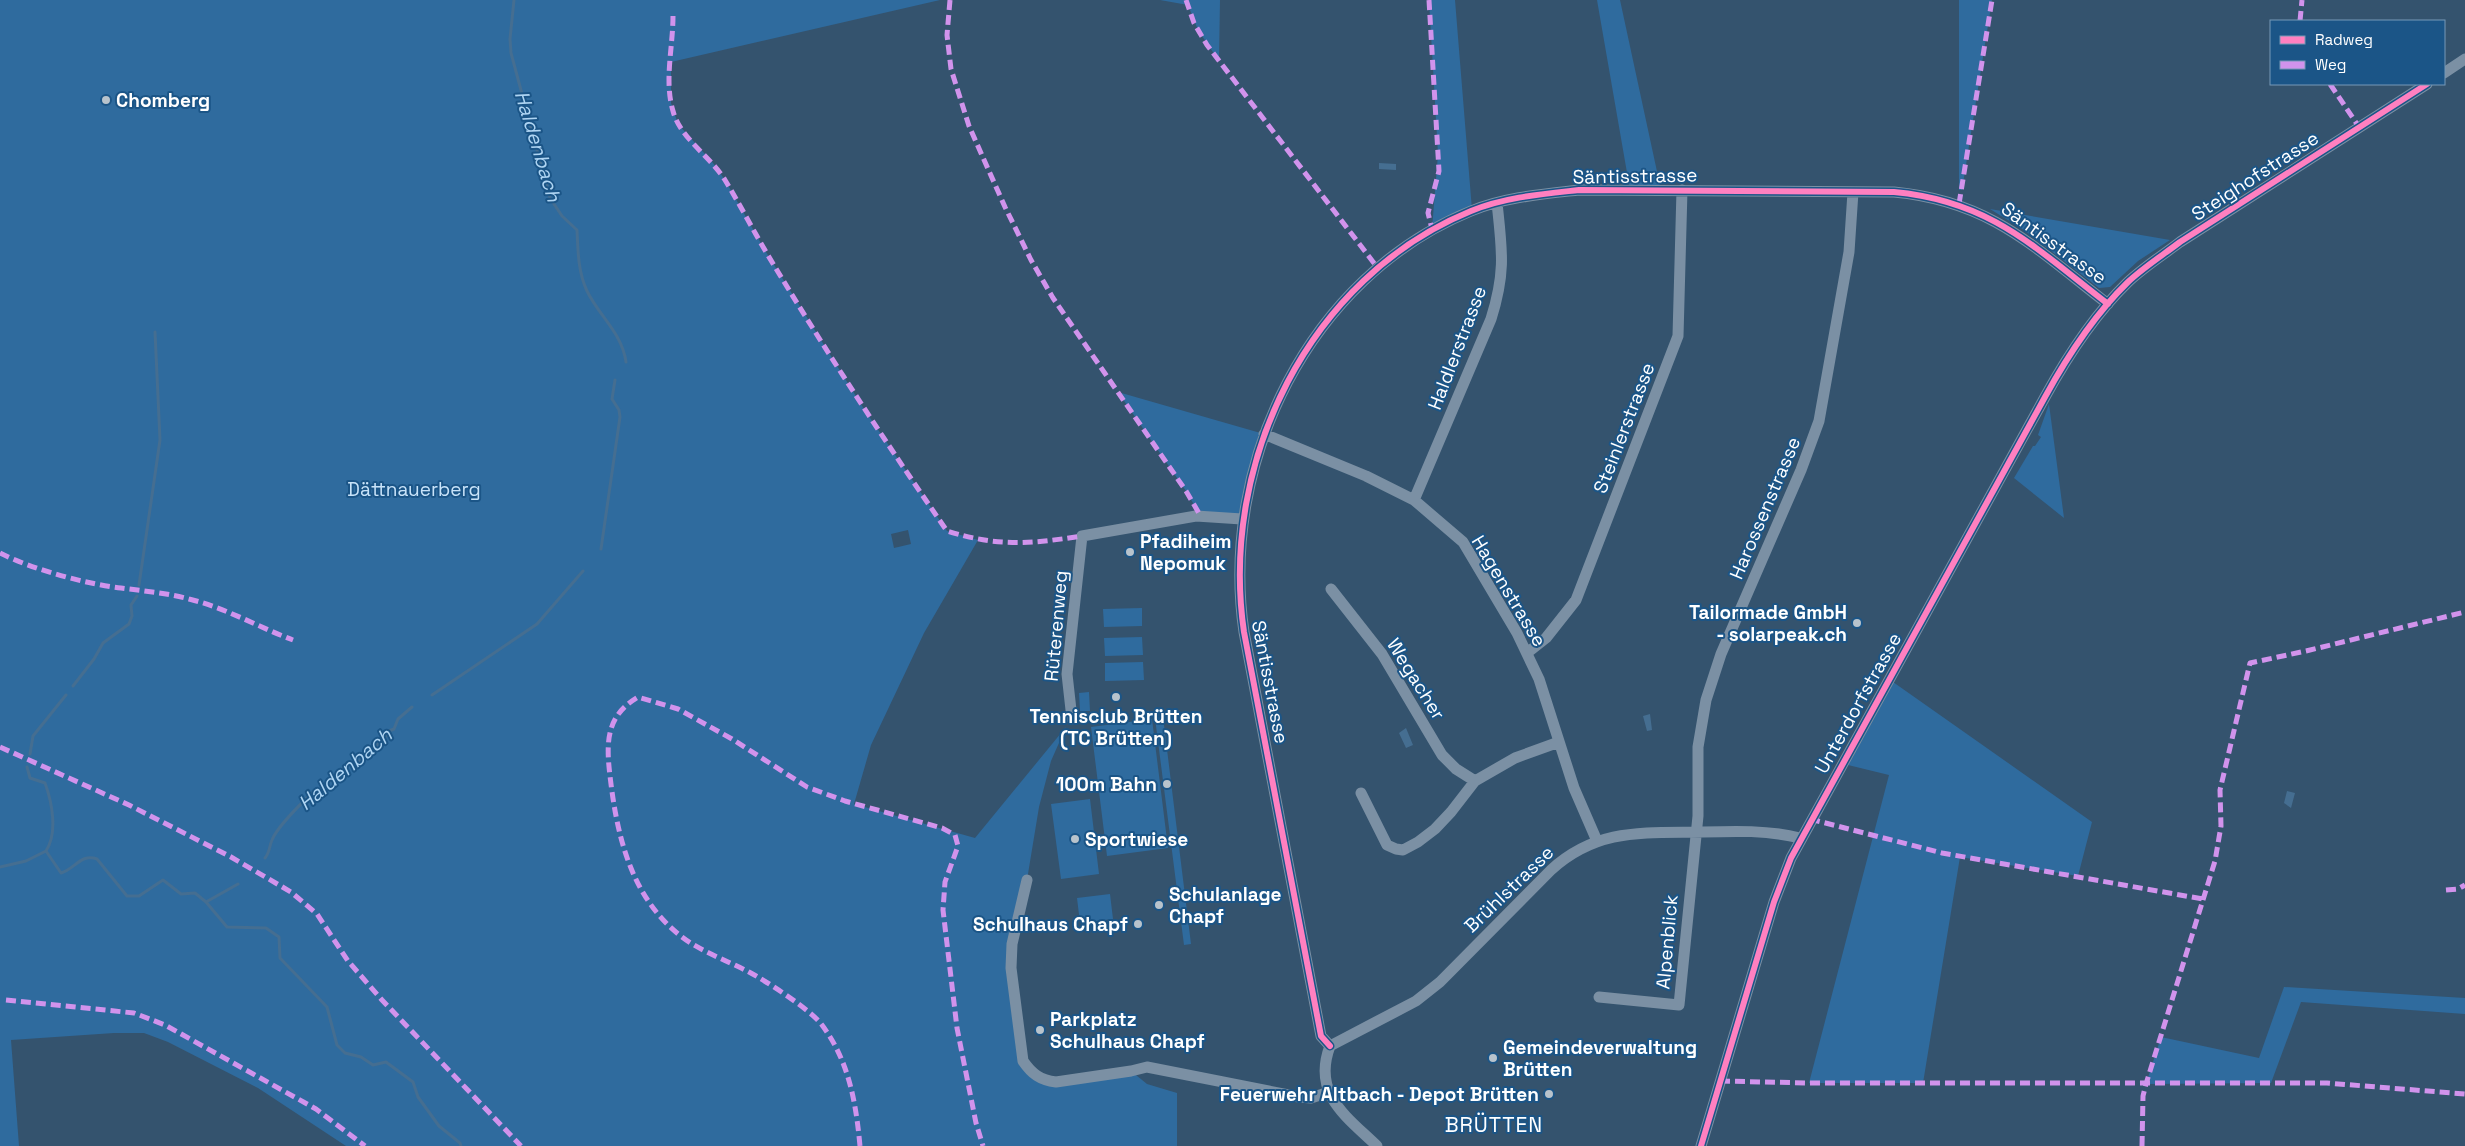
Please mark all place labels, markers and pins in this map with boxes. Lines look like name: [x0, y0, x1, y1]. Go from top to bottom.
place label: Chomberg: [116, 88, 210, 113]
marker: Chomberg: [100, 94, 112, 106]
place label: Pfadiheim Nepomuk: [1140, 529, 1232, 576]
marker: Pfadiheim Nepomuk: [1124, 546, 1136, 558]
place label: Tailormade GmbH - solarpeak.ch: [1689, 600, 1847, 647]
marker: Tailormade GmbH - solarpeak.ch: [1851, 617, 1863, 629]
marker: Tennisclub Brütten (TC Brütten): [1110, 691, 1122, 703]
place label: Tennisclub Brütten (TC Brütten): [1030, 704, 1202, 751]
place label: 100m Bahn: [1056, 772, 1157, 797]
marker: 100m Bahn: [1161, 778, 1173, 790]
place label: Sportwiese: [1085, 827, 1188, 852]
marker: Sportwiese: [1069, 833, 1081, 845]
place label: Schulanlage Chapf: [1169, 882, 1282, 929]
marker: Schulanlage Chapf: [1153, 899, 1165, 911]
place label: Schulhaus Chapf: [973, 912, 1128, 937]
marker: Schulhaus Chapf: [1132, 918, 1144, 930]
place label: Parkplatz Schulhaus Chapf: [1050, 1007, 1205, 1054]
marker: Parkplatz Schulhaus Chapf: [1034, 1024, 1046, 1036]
place label: Gemeindeverwaltung Brütten: [1503, 1035, 1697, 1082]
marker: Gemeindeverwaltung Brütten: [1487, 1052, 1499, 1064]
place label: Feuerwehr Altbach - Depot Brütten: [1220, 1082, 1539, 1107]
marker: Feuerwehr Altbach - Depot Brütten: [1543, 1088, 1555, 1100]

